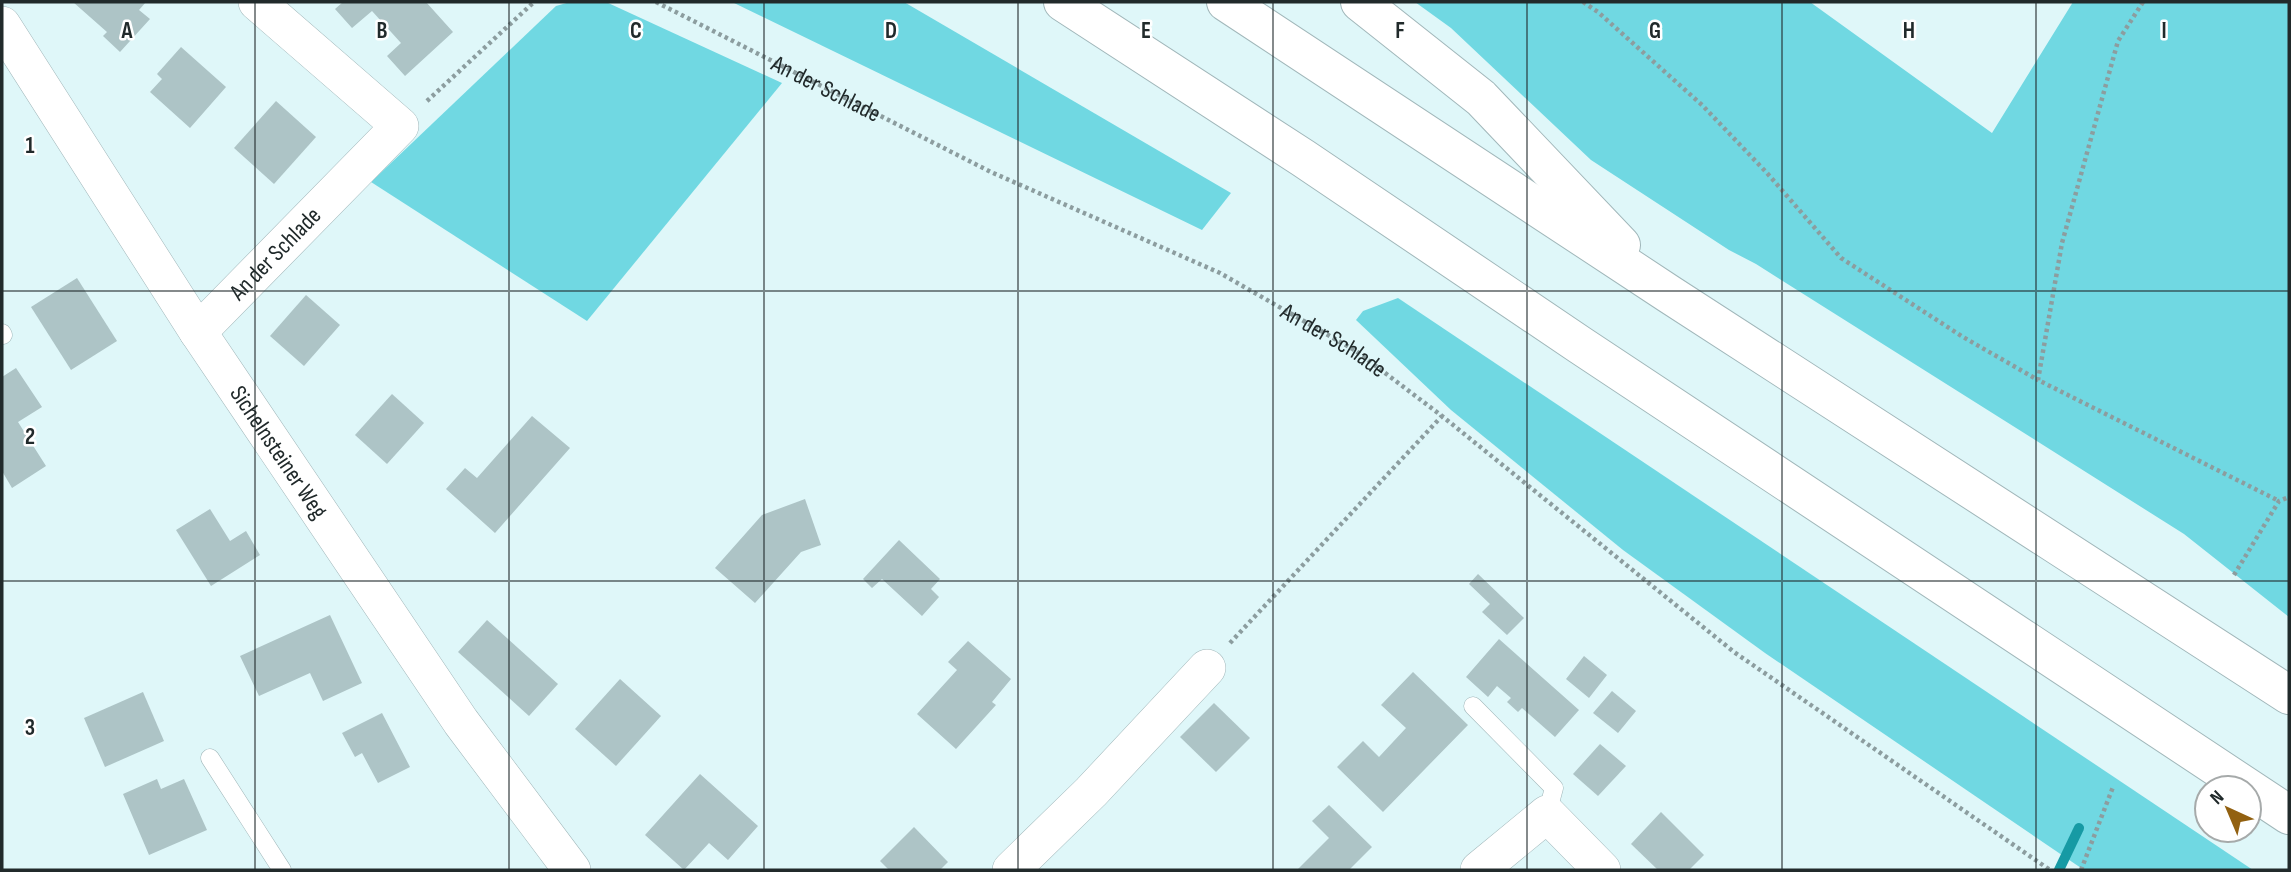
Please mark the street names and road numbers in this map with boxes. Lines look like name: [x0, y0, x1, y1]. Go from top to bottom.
street label: An der Schlade: [766, 48, 886, 128]
street label: An der Schlade: [222, 201, 327, 307]
street label: An der Schlade: [1275, 296, 1392, 383]
street label: Sichelnsteiner Weg: [224, 380, 334, 524]

